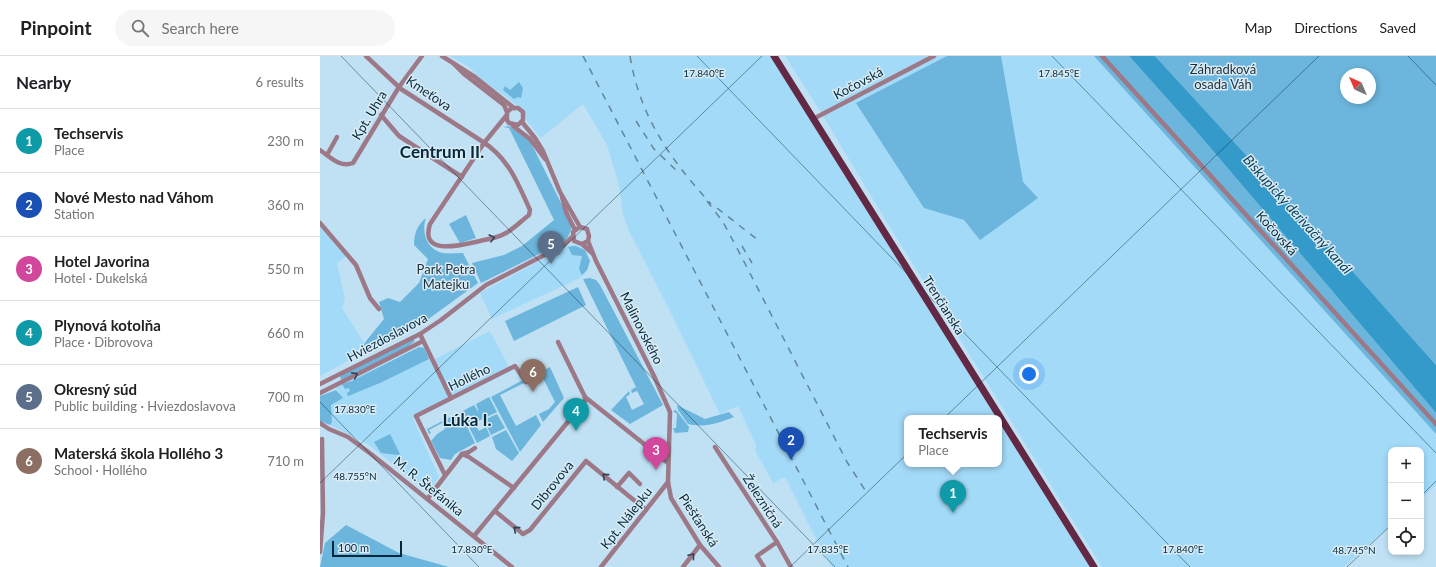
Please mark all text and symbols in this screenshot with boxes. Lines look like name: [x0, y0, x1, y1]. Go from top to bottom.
search box: [115, 10, 395, 46]
text: Pinpoint: [20, 16, 91, 39]
icon: search: [129, 17, 151, 39]
text: Search here: [161, 19, 239, 37]
text: Map: [1245, 19, 1272, 36]
text: Directions: [1294, 19, 1357, 36]
text: Saved: [1379, 19, 1416, 36]
park label: Záhradková osada Váh: [1190, 61, 1256, 92]
street label: Kočovská: [830, 63, 886, 103]
text: 17.840°E: [683, 67, 725, 79]
text: 17.845°E: [1038, 67, 1080, 79]
north arrow: [1340, 68, 1376, 104]
text: Nearby: [16, 72, 71, 93]
street label: Kmeťova: [403, 72, 455, 114]
text: 6 results: [256, 74, 304, 90]
street label: Kpt. Uhra: [348, 87, 390, 143]
text: Techservis: [54, 124, 123, 142]
text: 1: [25, 133, 33, 149]
text: 230 m: [267, 133, 304, 149]
district label: Centrum II.: [400, 141, 484, 162]
text: Place: [54, 142, 84, 158]
water label: Biskupický derivačný kanál: [1240, 151, 1356, 277]
text: Nové Mesto nad Váhom: [54, 188, 214, 206]
text: 2: [25, 197, 33, 213]
text: 360 m: [267, 197, 304, 213]
text: Station: [54, 206, 94, 222]
street label: Kočovská: [1253, 208, 1301, 258]
pin: 5: [538, 231, 564, 264]
one-way arrow: [488, 234, 495, 243]
text: Hotel Javorina: [54, 252, 150, 270]
text: 3: [25, 261, 33, 277]
text: 550 m: [267, 261, 304, 277]
park label: Park Petra Matejku: [417, 261, 475, 292]
text: Hotel · Dukelská: [54, 270, 147, 286]
street label: Trenčianska: [920, 273, 968, 337]
street label: Malinovského: [617, 289, 667, 367]
street label: Hviezdoslavova: [344, 309, 430, 365]
text: Plynová kotolňa: [54, 316, 161, 334]
text: 4: [25, 325, 33, 341]
text: 660 m: [267, 325, 304, 341]
text: Place · Dibrovova: [54, 334, 153, 350]
pin: 6: [520, 359, 546, 392]
street label: Hollého: [445, 360, 493, 394]
your location: [1019, 364, 1039, 384]
one-way arrow: [350, 373, 358, 380]
text: Okresný súd: [54, 380, 137, 398]
text: 5: [25, 389, 33, 405]
text: 700 m: [267, 389, 304, 405]
text: Public building · Hviezdoslavova: [54, 398, 236, 414]
pin: 4: [563, 398, 589, 431]
text: 17.830°E: [334, 403, 376, 415]
district label: Lúka I.: [443, 409, 492, 430]
popup: [904, 415, 1002, 467]
text: Techservis: [918, 424, 988, 442]
pin: 2: [778, 427, 804, 460]
pin: 3: [643, 437, 669, 470]
text: Place: [918, 442, 949, 458]
text: Materská škola Hollého 3: [54, 444, 223, 462]
map controls: [1388, 447, 1424, 555]
button: +: [1388, 447, 1424, 483]
text: 6: [25, 453, 33, 469]
text: 710 m: [267, 453, 304, 469]
street label: M. R. Štefánika: [391, 453, 467, 519]
street label: Dibrovova: [527, 457, 577, 513]
text: School · Hollého: [54, 462, 147, 478]
text: 48.755°N: [333, 470, 377, 482]
street label: Železničná: [740, 471, 786, 531]
one-way arrow: [602, 474, 609, 481]
pin: 1: [940, 480, 966, 513]
button: −: [1388, 483, 1424, 519]
street label: Kpt. Nálepku: [597, 484, 655, 552]
street label: Piešťanská: [676, 490, 722, 550]
button: locate: [1388, 519, 1424, 555]
one-way arrow: [514, 526, 521, 533]
scale bar: [332, 539, 402, 558]
text: 100 m: [338, 541, 369, 554]
text: 17.830°E: [451, 543, 493, 555]
text: 17.835°E: [807, 543, 849, 555]
text: 17.840°E: [1162, 543, 1204, 555]
text: 48.745°N: [1332, 544, 1376, 556]
one-way arrow: [688, 553, 695, 561]

